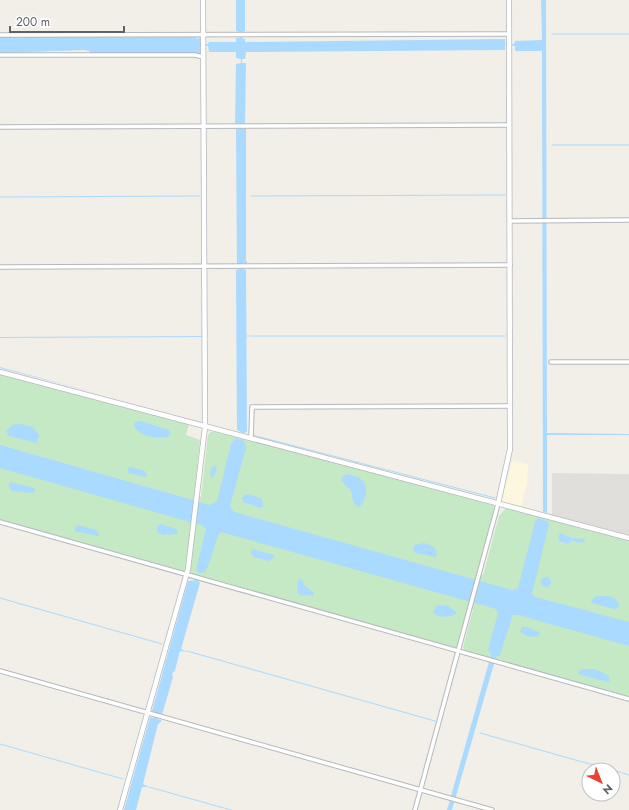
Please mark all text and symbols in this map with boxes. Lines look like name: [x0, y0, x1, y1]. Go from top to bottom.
scale bar: [10, 8, 124, 34]
text: 200 m: [16, 13, 50, 31]
north arrow: [581, 762, 621, 802]
text: N: [599, 780, 616, 798]

